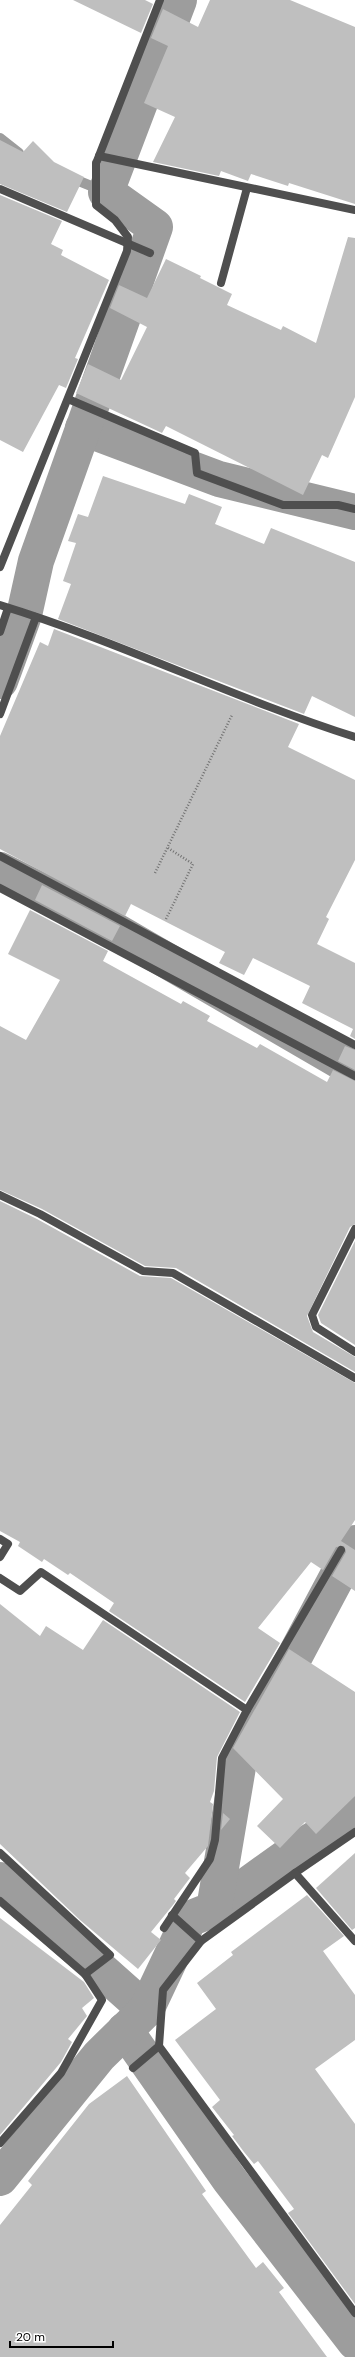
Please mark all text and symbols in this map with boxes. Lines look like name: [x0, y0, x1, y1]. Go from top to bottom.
scale bar: [10, 2323, 113, 2349]
text: 20 m: [16, 2329, 45, 2345]

